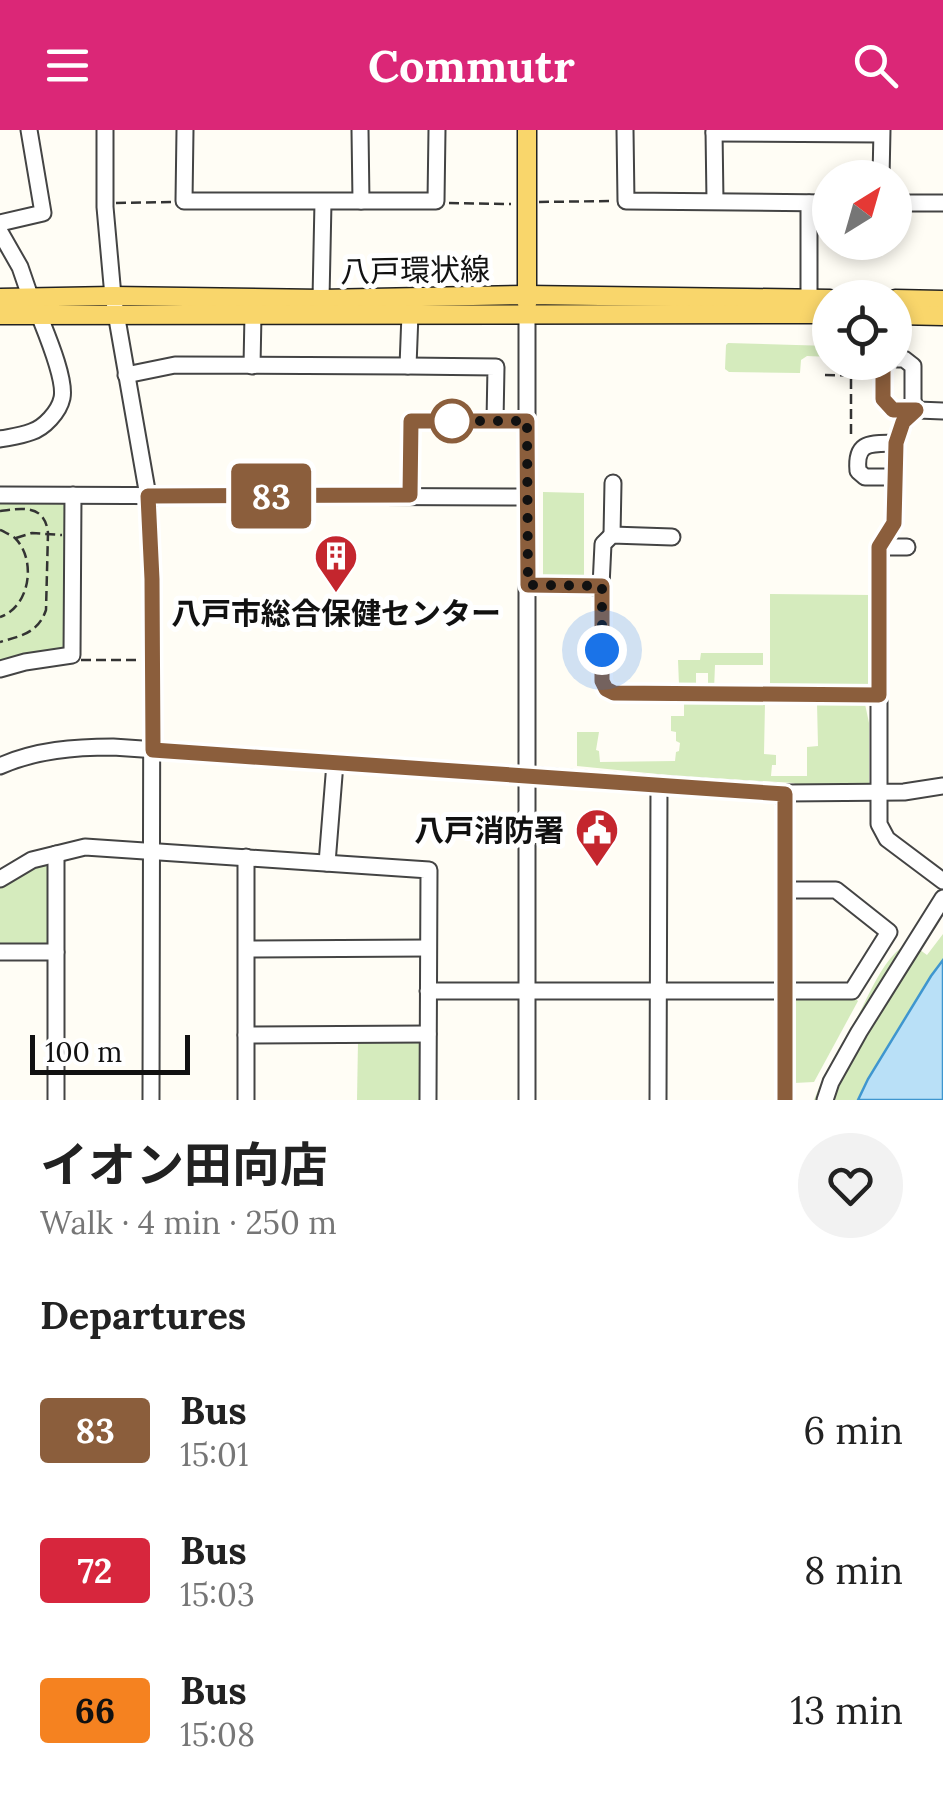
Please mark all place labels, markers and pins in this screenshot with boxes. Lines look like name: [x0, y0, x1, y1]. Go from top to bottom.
unlabelled marker: [431, 400, 473, 442]
building icon: 八戸市総合保健センター: [313, 533, 359, 594]
place label: 八戸市総合保健センター: [171, 594, 501, 632]
public building icon: 八戸消防署: [574, 807, 620, 868]
place label: 八戸消防署: [414, 811, 564, 849]

